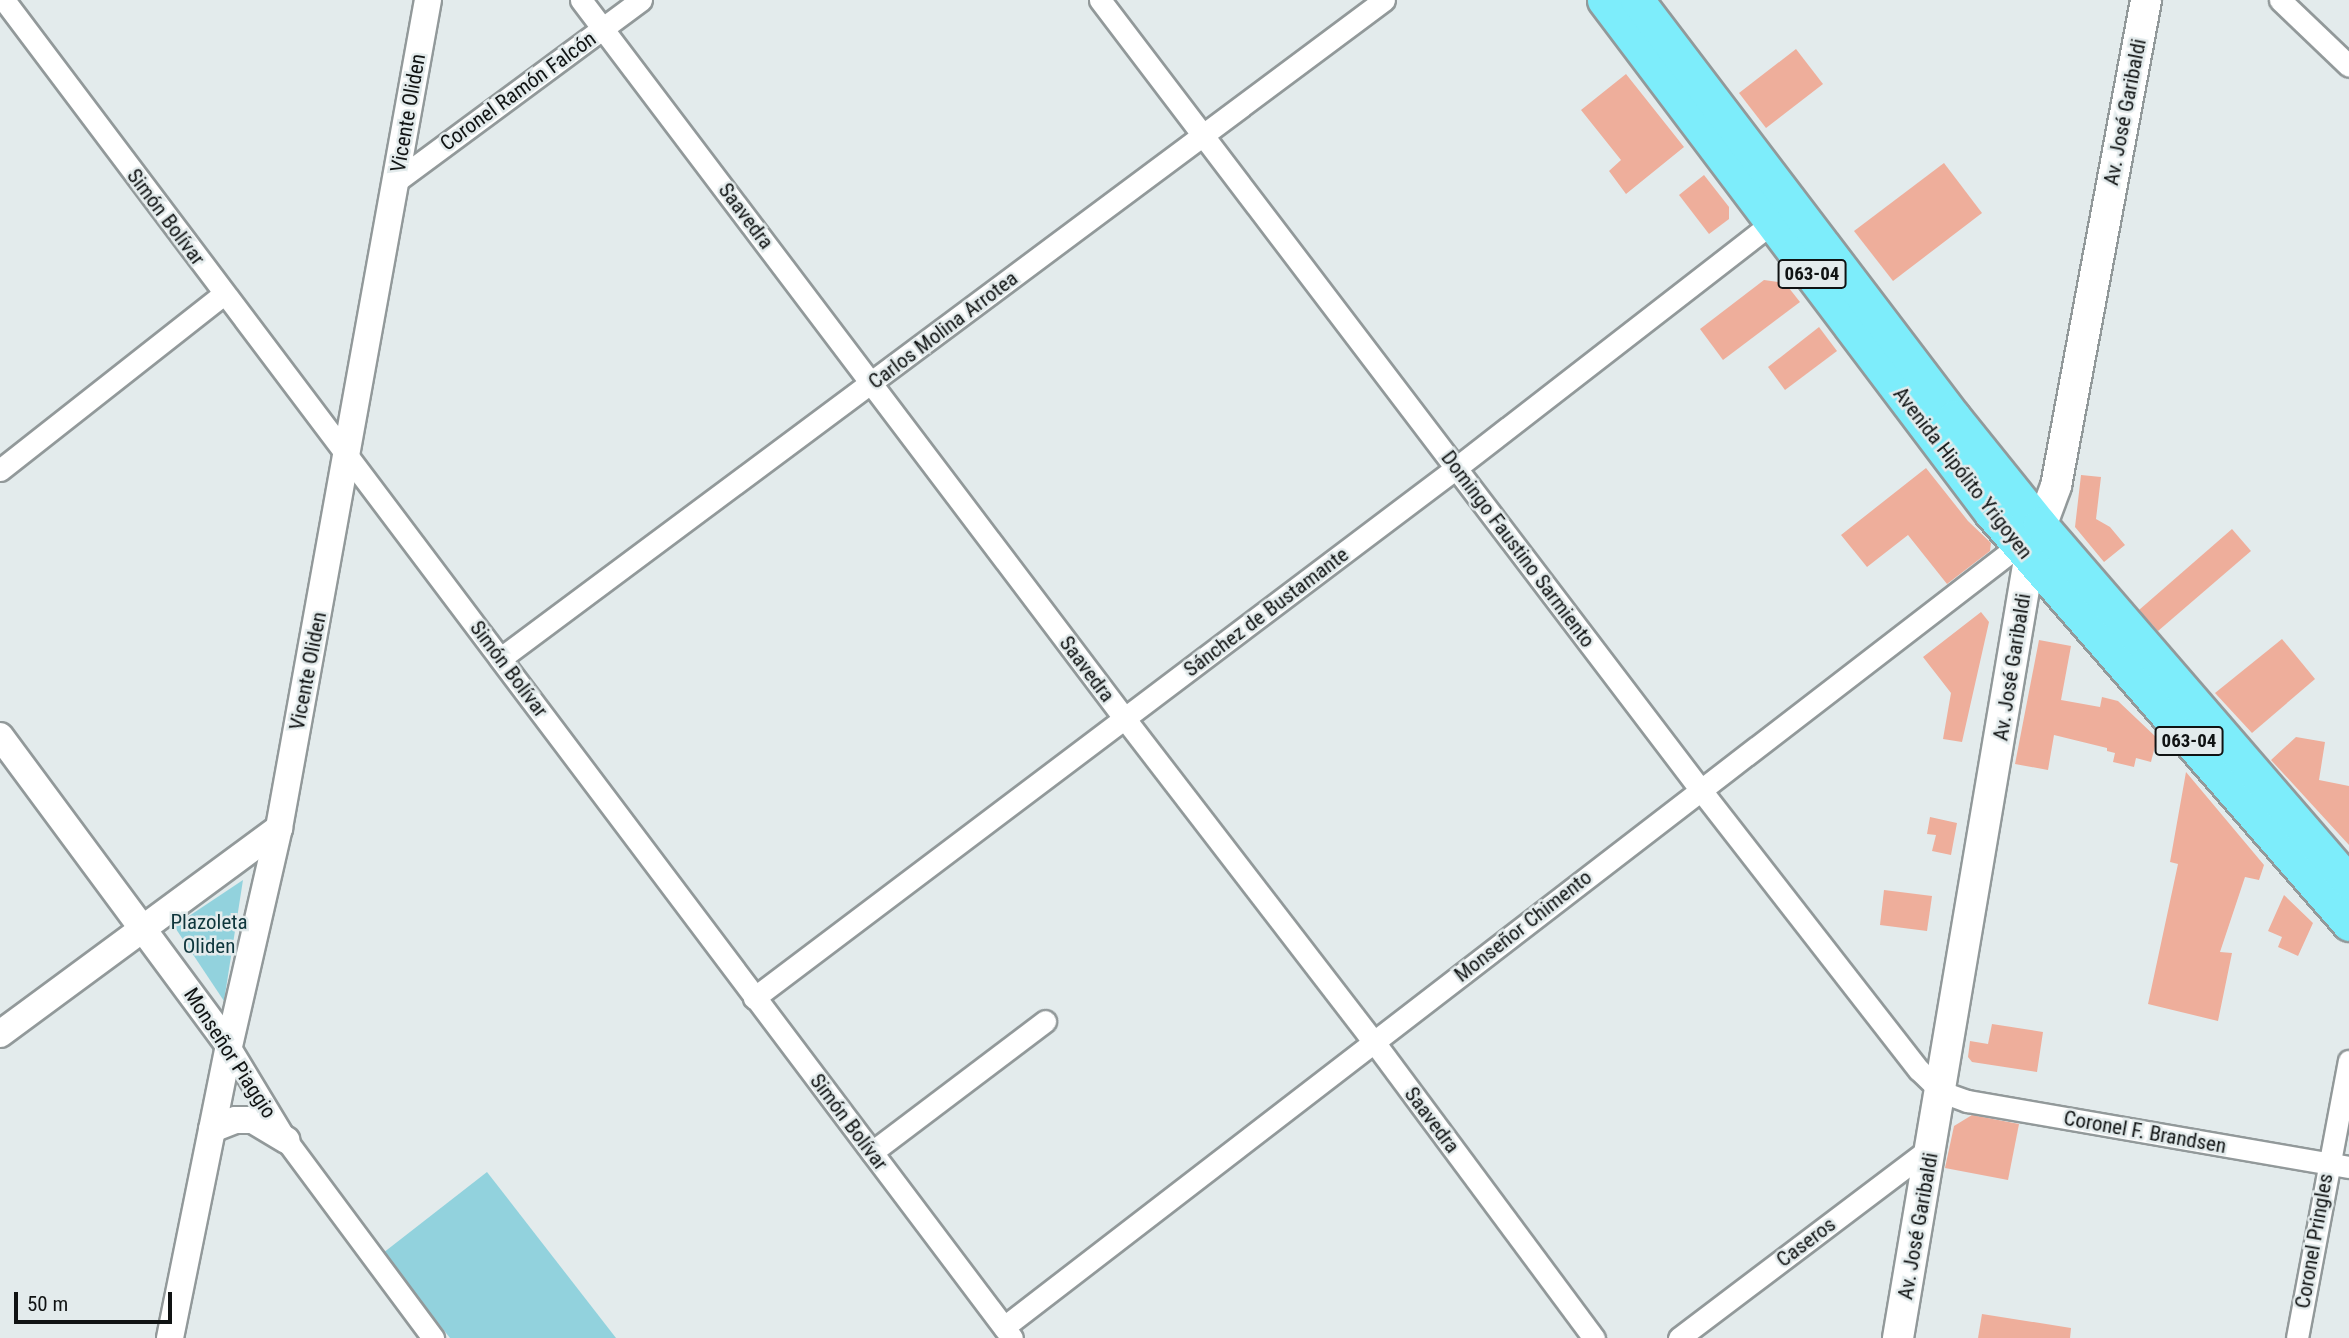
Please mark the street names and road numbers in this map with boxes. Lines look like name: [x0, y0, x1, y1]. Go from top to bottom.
street label: Coronel Ramón Falcón: [435, 26, 601, 156]
street label: Av. José Garibaldi: [2098, 37, 2152, 187]
street label: Vicente Oliden: [385, 52, 431, 174]
street label: Simón Bolívar: [122, 164, 210, 270]
street label: Saavedra: [713, 178, 779, 254]
road number: 063-04: [1777, 258, 1847, 290]
street label: Carlos Molina Arrotea: [863, 266, 1023, 394]
street label: Avenida Hipólito Yrigoyen: [1888, 382, 2038, 564]
street label: Domingo Faustino Sarmiento: [1436, 446, 1600, 652]
street label: Sánchez de Bustamante: [1179, 542, 1353, 682]
street label: Av. José Garibaldi: [1988, 591, 2036, 743]
street label: Vicente Oliden: [284, 610, 332, 732]
street label: Simón Bolívar: [465, 616, 553, 722]
street label: Saavedra: [1054, 631, 1120, 707]
road number: 063-04: [2154, 726, 2224, 756]
street label: Monseñor Chimento: [1449, 865, 1597, 987]
street label: Monseñor Piaggio: [178, 983, 282, 1123]
street label: Simón Bolívar: [805, 1069, 893, 1175]
street label: Saavedra: [1399, 1082, 1465, 1158]
street label: Coronel F. Brandsen: [2062, 1105, 2228, 1159]
street label: Av. José Garibaldi: [1893, 1150, 1943, 1302]
street label: Coronel Pringles: [2290, 1172, 2338, 1310]
street label: Caseros: [1771, 1212, 1841, 1272]

